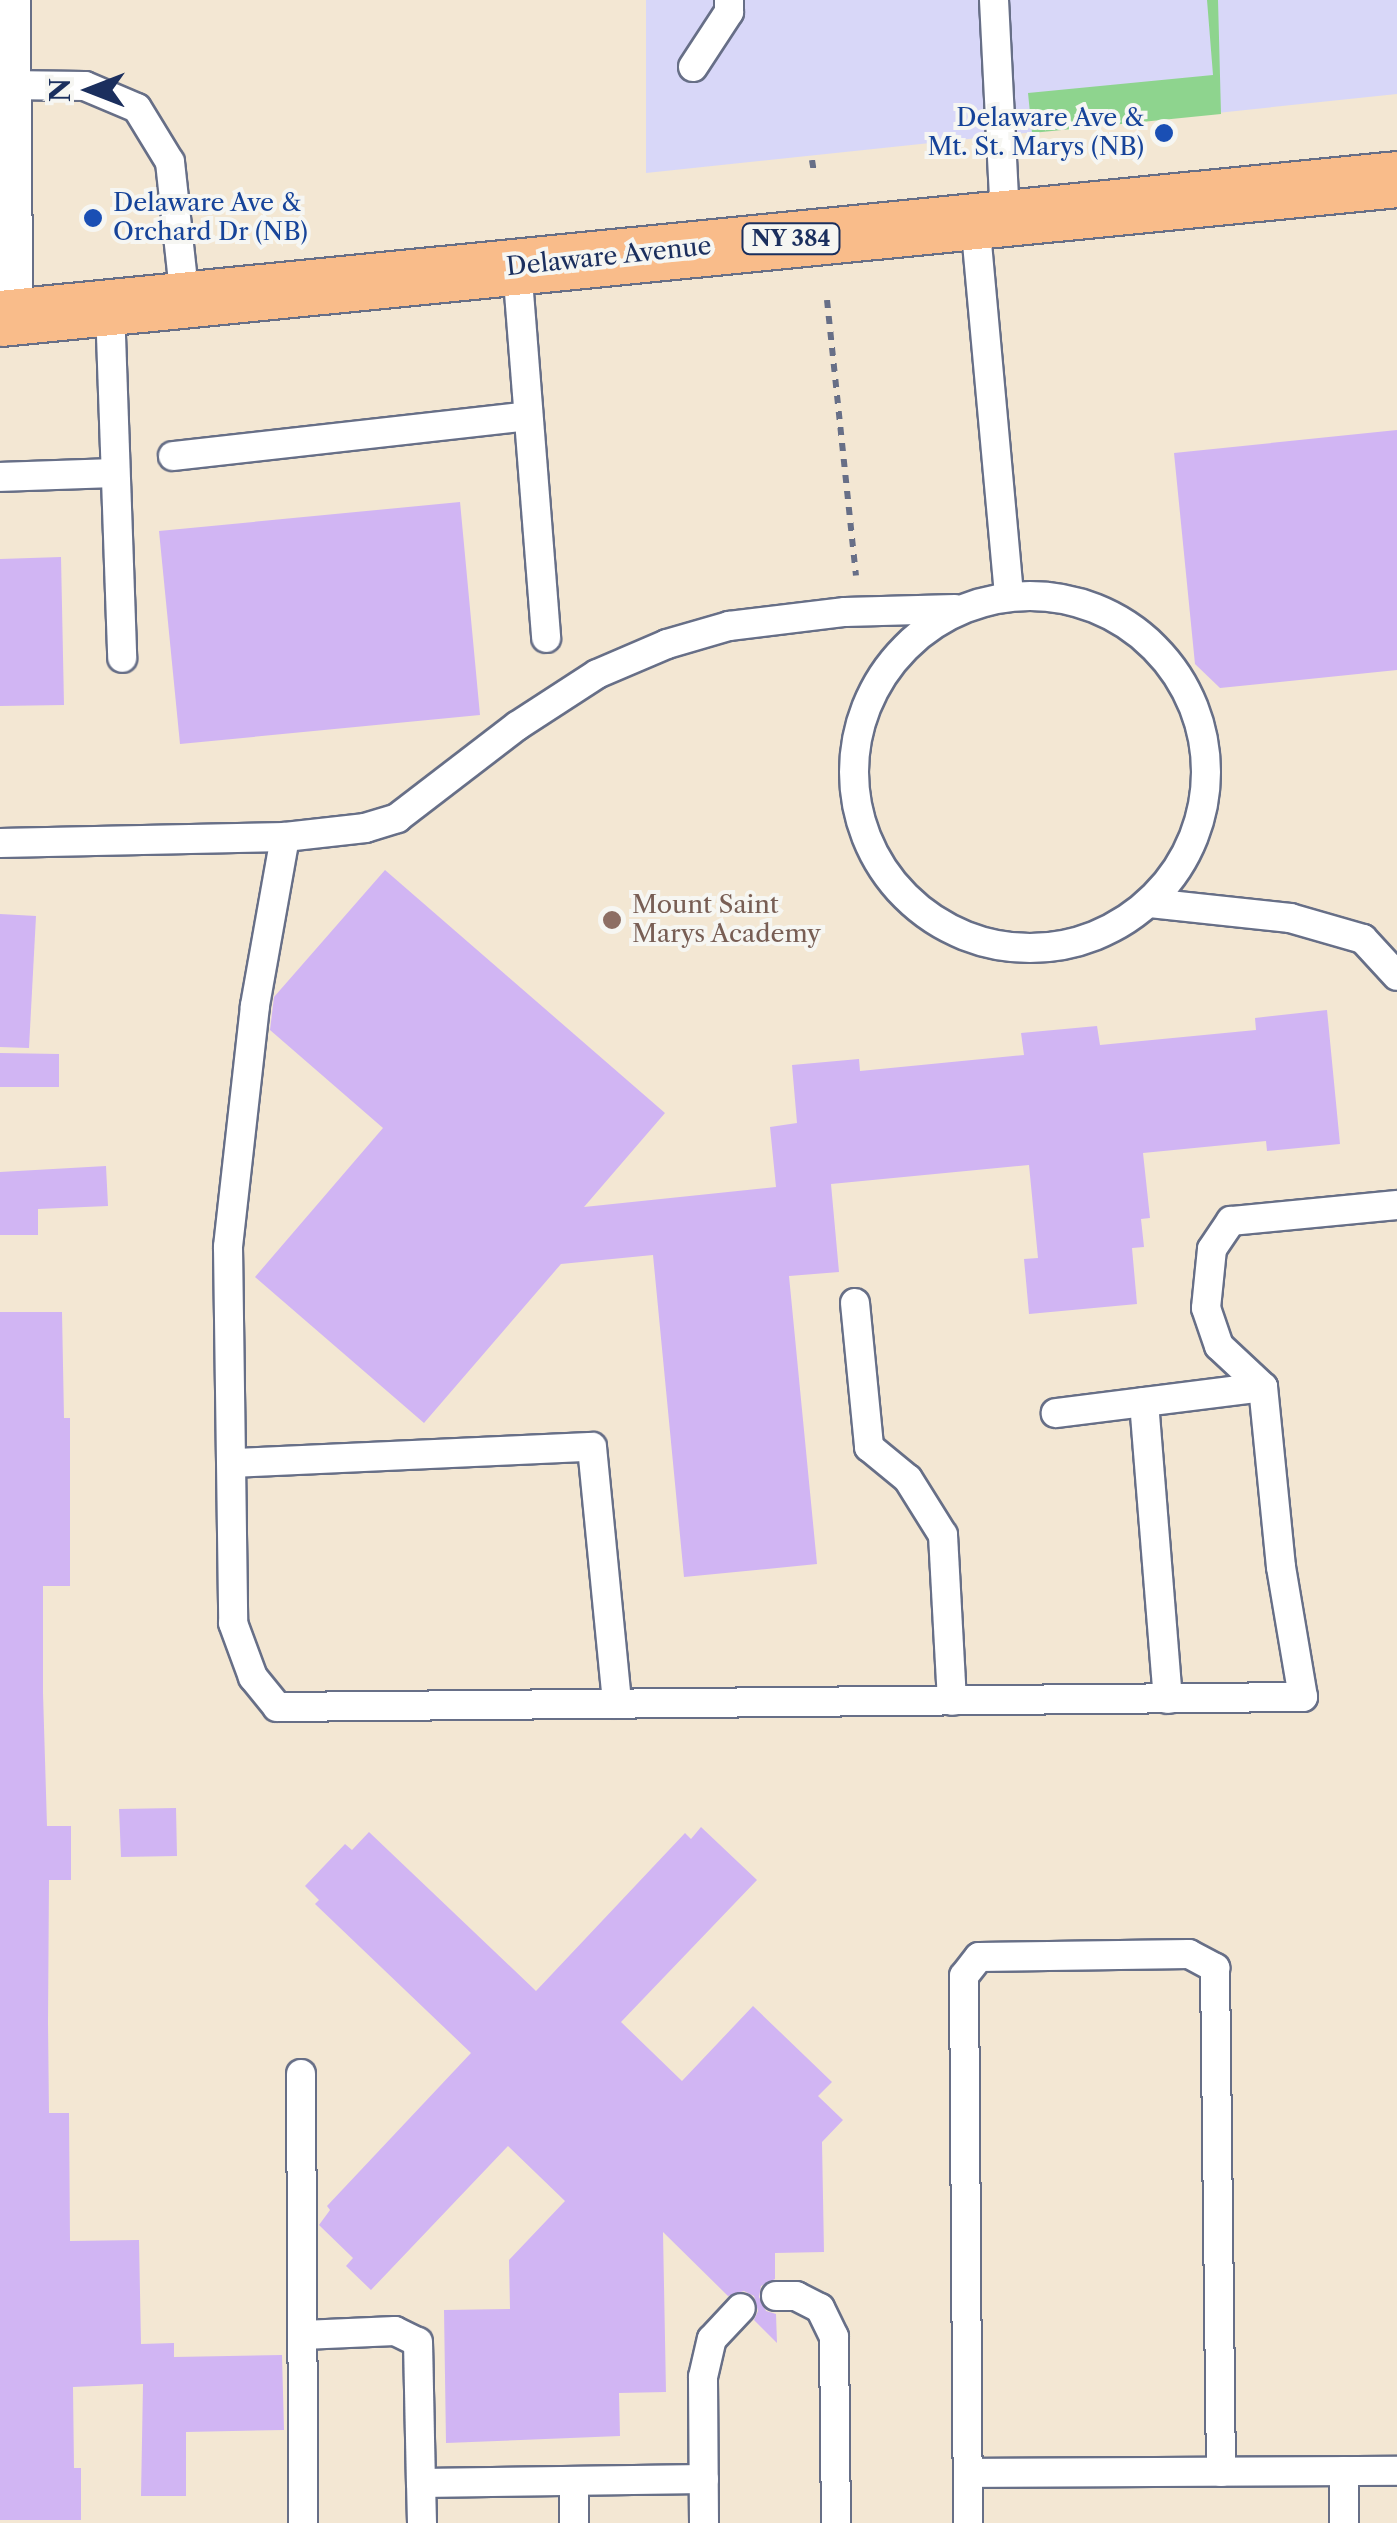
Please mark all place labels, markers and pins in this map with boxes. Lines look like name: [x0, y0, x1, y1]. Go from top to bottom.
place label: Delaware Ave & Mt. St. Marys (NB): [927, 104, 1144, 163]
marker: Delaware Ave & Mt. St. Marys (NB): [1153, 122, 1175, 144]
place label: Delaware Ave & Orchard Dr (NB): [113, 189, 308, 248]
marker: Delaware Ave & Orchard Dr (NB): [82, 207, 104, 229]
place label: Mount Saint Marys Academy: [632, 891, 822, 950]
marker: Mount Saint Marys Academy: [601, 909, 623, 931]

